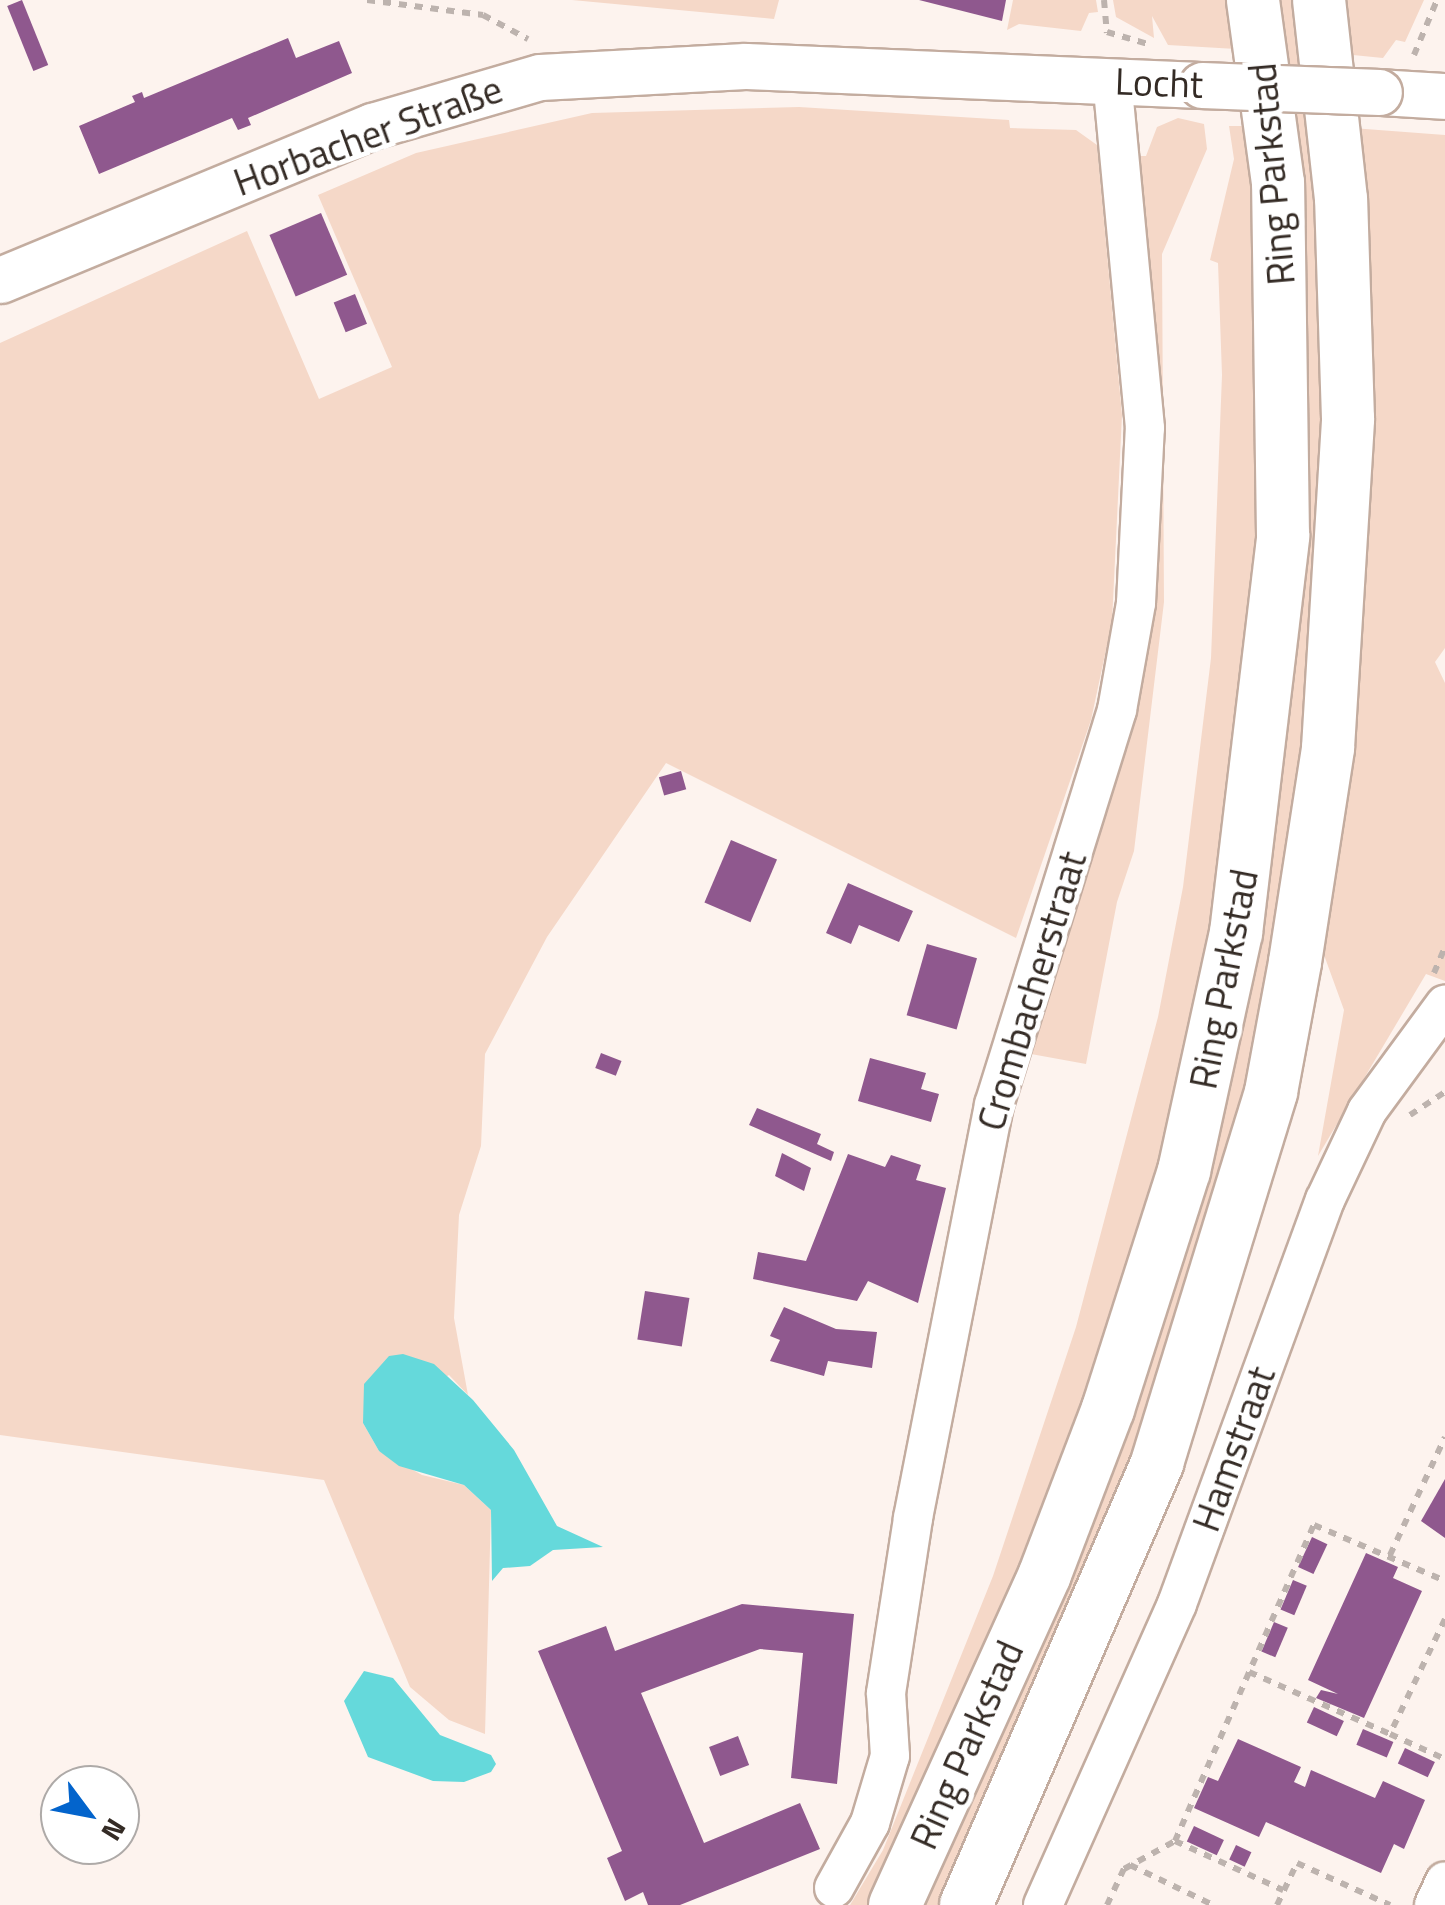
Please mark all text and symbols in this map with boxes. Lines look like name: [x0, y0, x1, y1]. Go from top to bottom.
street label: Locht: [1114, 59, 1204, 107]
street label: Ring Parkstad: [1240, 61, 1304, 287]
street label: Horbacher Straße: [228, 66, 508, 206]
street label: Crombacherstraat: [968, 846, 1096, 1136]
street label: Ring Parkstad: [1180, 865, 1268, 1093]
street label: Hamstraat: [1183, 1360, 1285, 1538]
street label: Ring Parkstad: [901, 1634, 1033, 1856]
north arrow: [40, 1765, 140, 1865]
text: N: [91, 1810, 138, 1850]

